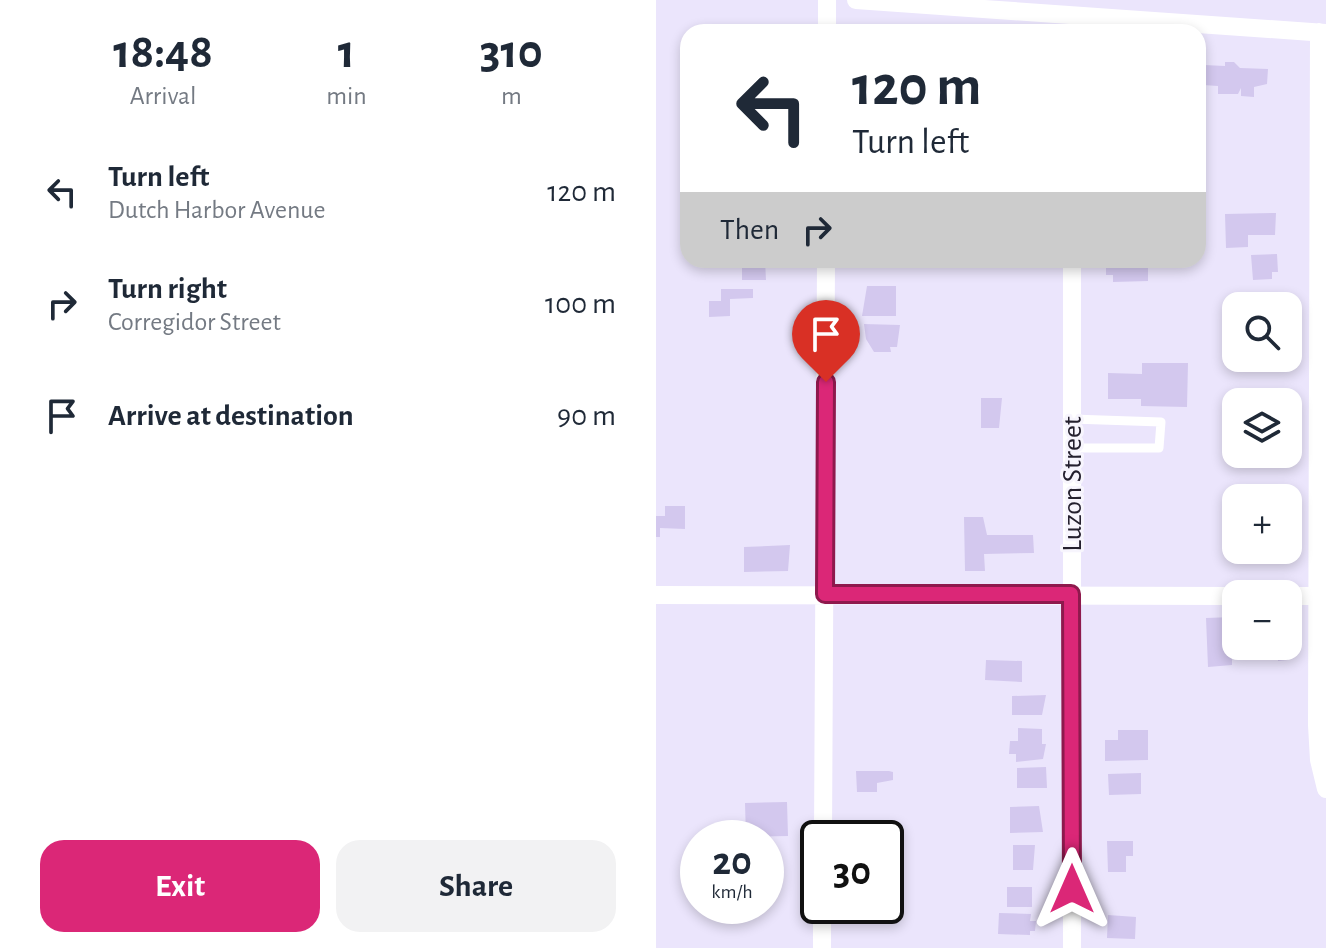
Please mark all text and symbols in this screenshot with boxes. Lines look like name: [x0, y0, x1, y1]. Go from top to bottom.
text: 18:48: [113, 29, 213, 77]
text: 1: [338, 29, 355, 77]
text: 310: [480, 29, 543, 77]
icon: left: [720, 56, 824, 160]
text: 120 m: [852, 59, 981, 115]
text: Arrival: [130, 83, 196, 109]
text: min: [326, 83, 367, 109]
text: m: [501, 83, 522, 109]
text: Turn left: [852, 124, 969, 160]
text: Turn left: [108, 162, 209, 192]
icon: left: [40, 170, 84, 214]
text: 120 m: [547, 177, 616, 207]
text: Dutch Harbor Avenue: [108, 197, 326, 223]
icon: right: [795, 208, 839, 252]
text: Then: [720, 215, 779, 245]
text: Turn right: [108, 274, 227, 304]
icon: right: [40, 282, 84, 326]
text: 100 m: [545, 289, 616, 319]
map controls: [1222, 292, 1302, 660]
button: search: [1222, 292, 1302, 372]
pin: [792, 300, 860, 382]
text: Corregidor Street: [108, 309, 281, 335]
icon: arrive: [804, 312, 848, 356]
button: layers: [1222, 388, 1302, 468]
icon: arrive: [40, 394, 84, 438]
text: Arrive at destination: [108, 401, 354, 431]
text: 90 m: [557, 401, 616, 431]
street label: Luzon Street: [1059, 416, 1087, 552]
button: +: [1222, 484, 1302, 564]
button: −: [1222, 580, 1302, 660]
speed limit sign: 30: [800, 820, 904, 924]
button: Exit: [40, 840, 320, 932]
button: Share: [336, 840, 616, 932]
text: 20: [712, 842, 752, 882]
position arrow: [1030, 847, 1114, 931]
text: km/h: [711, 882, 753, 902]

